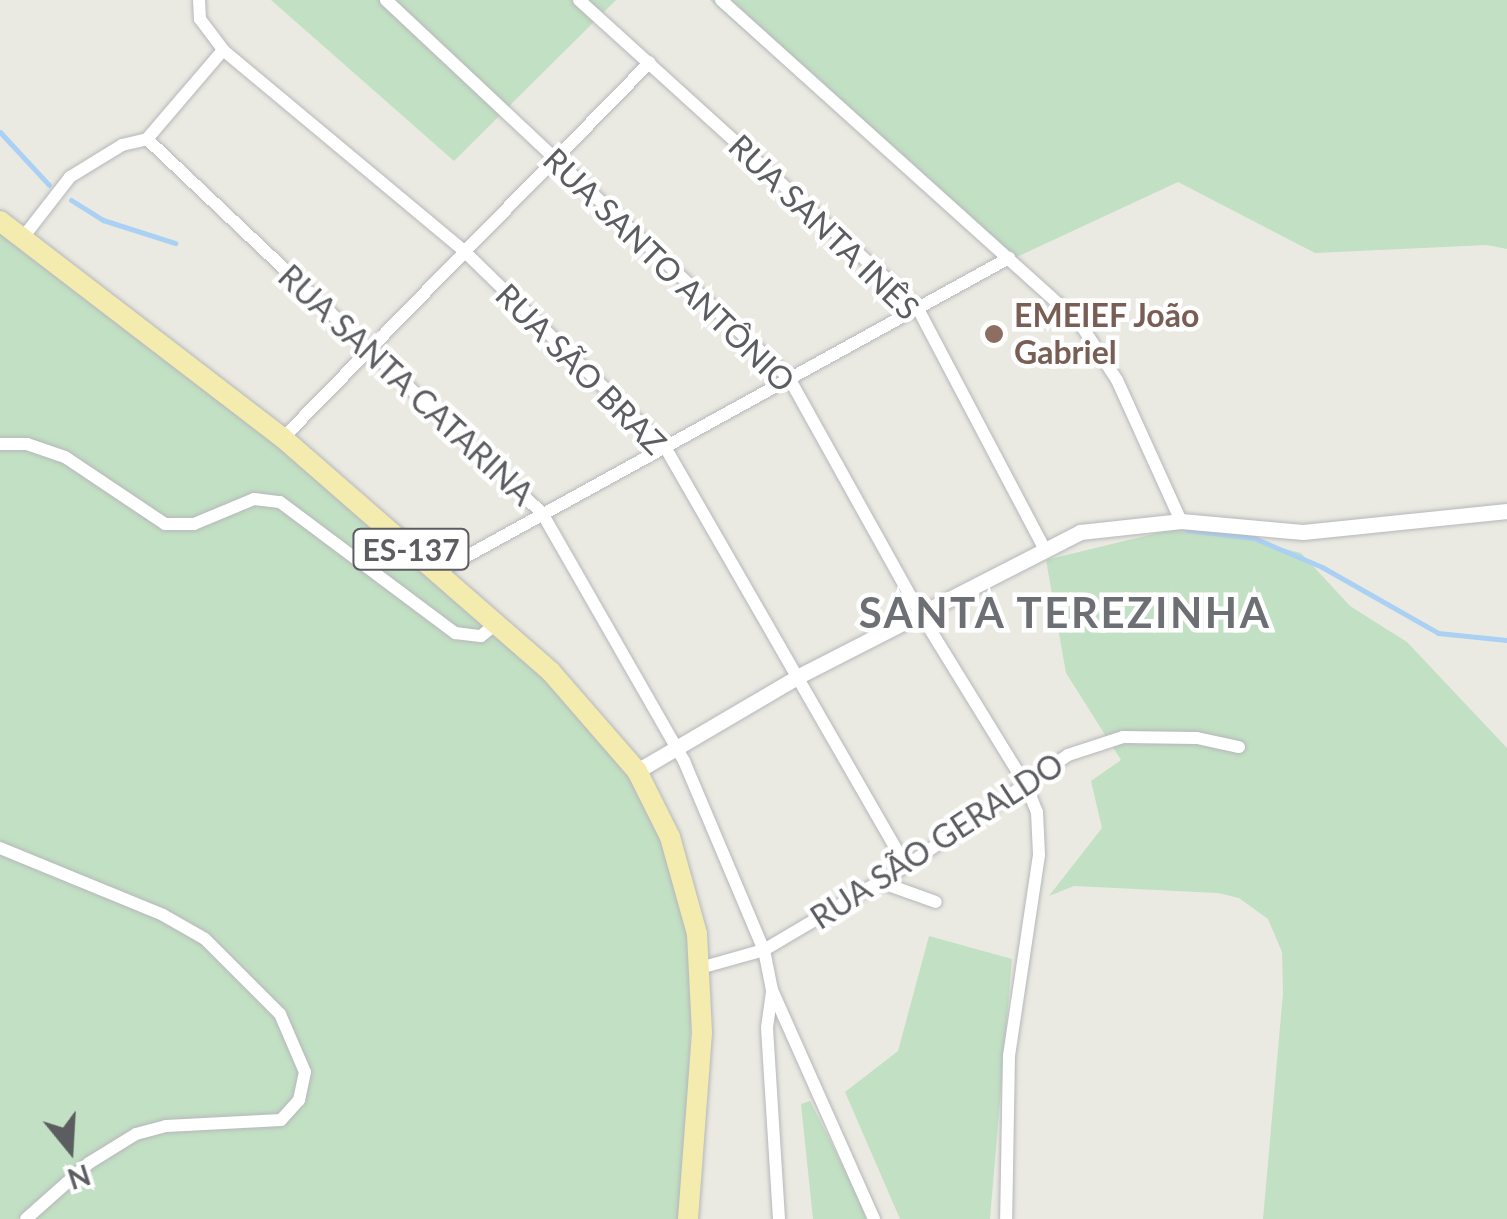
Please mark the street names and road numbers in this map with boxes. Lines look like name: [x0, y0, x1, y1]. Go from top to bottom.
street label: RUA SANTA INÊS: [720, 126, 928, 328]
street label: RUA SANTO ANTÔNIO: [535, 139, 803, 401]
street label: RUA SANTA CATARINA: [270, 256, 542, 514]
street label: RUA SÃO BRAZ: [487, 275, 675, 463]
road number: ES-137: [351, 524, 471, 574]
street label: RUA SÃO GERALDO: [803, 745, 1071, 937]

